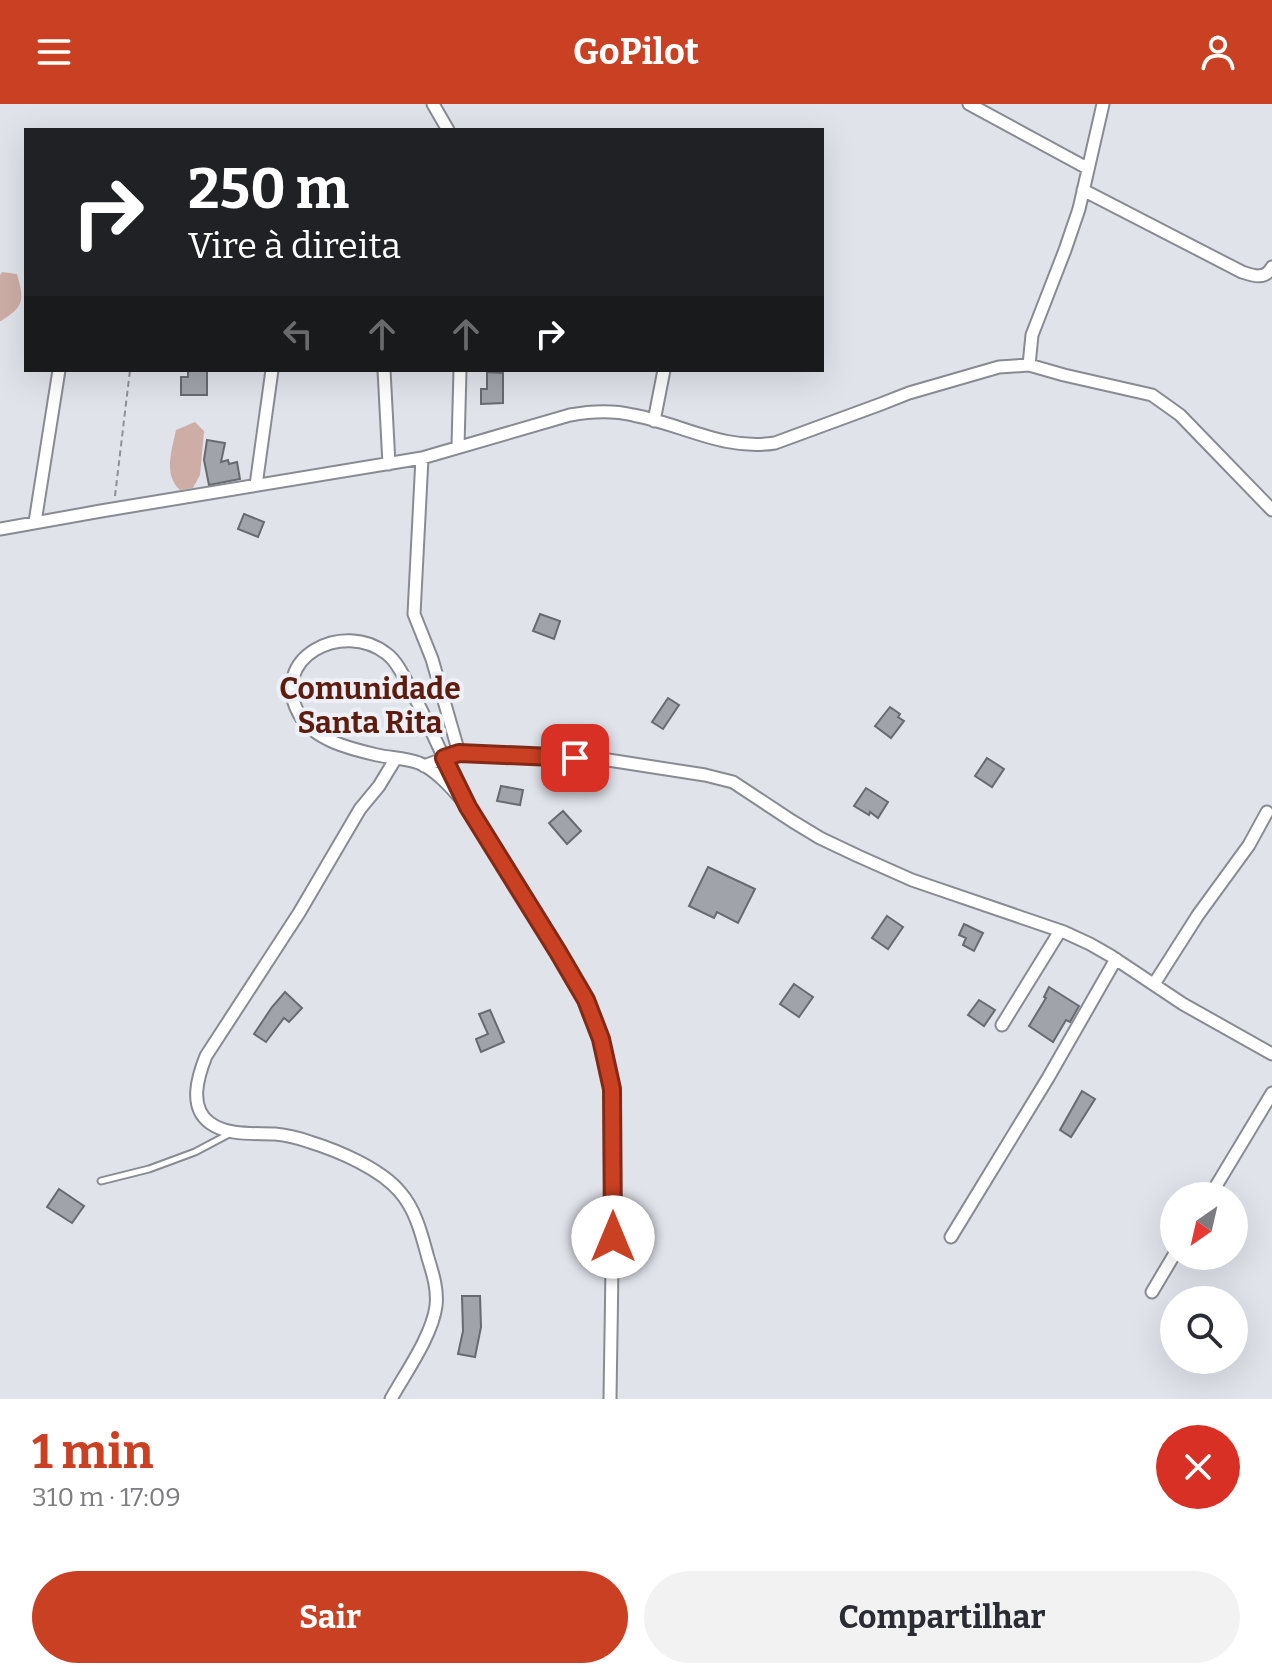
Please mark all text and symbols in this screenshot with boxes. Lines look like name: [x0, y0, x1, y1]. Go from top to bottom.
icon: menu: [32, 30, 76, 74]
text: GoPilot: [573, 30, 699, 74]
icon: person: [1196, 30, 1240, 74]
text: 250 m: [188, 156, 349, 223]
icon: right: [56, 160, 160, 264]
text: Vire à direita: [188, 224, 401, 268]
icon: left: [276, 312, 320, 356]
icon: ahead: [360, 312, 404, 356]
icon: ahead: [444, 312, 488, 356]
icon: right: [528, 312, 572, 356]
district label: Comunidade Santa Rita: [279, 671, 461, 741]
pin: [541, 724, 609, 792]
icon: arrive: [553, 736, 597, 780]
north arrow: [1160, 1182, 1248, 1270]
map controls: [1160, 1182, 1248, 1374]
position arrow: [571, 1195, 655, 1279]
button: search: [1160, 1286, 1248, 1374]
text: 1 min: [32, 1423, 153, 1481]
button: close: [1156, 1425, 1240, 1509]
text: 310 m · 17:09: [32, 1482, 181, 1513]
button: Sair: [32, 1571, 628, 1663]
button: Compartilhar: [644, 1571, 1240, 1663]

